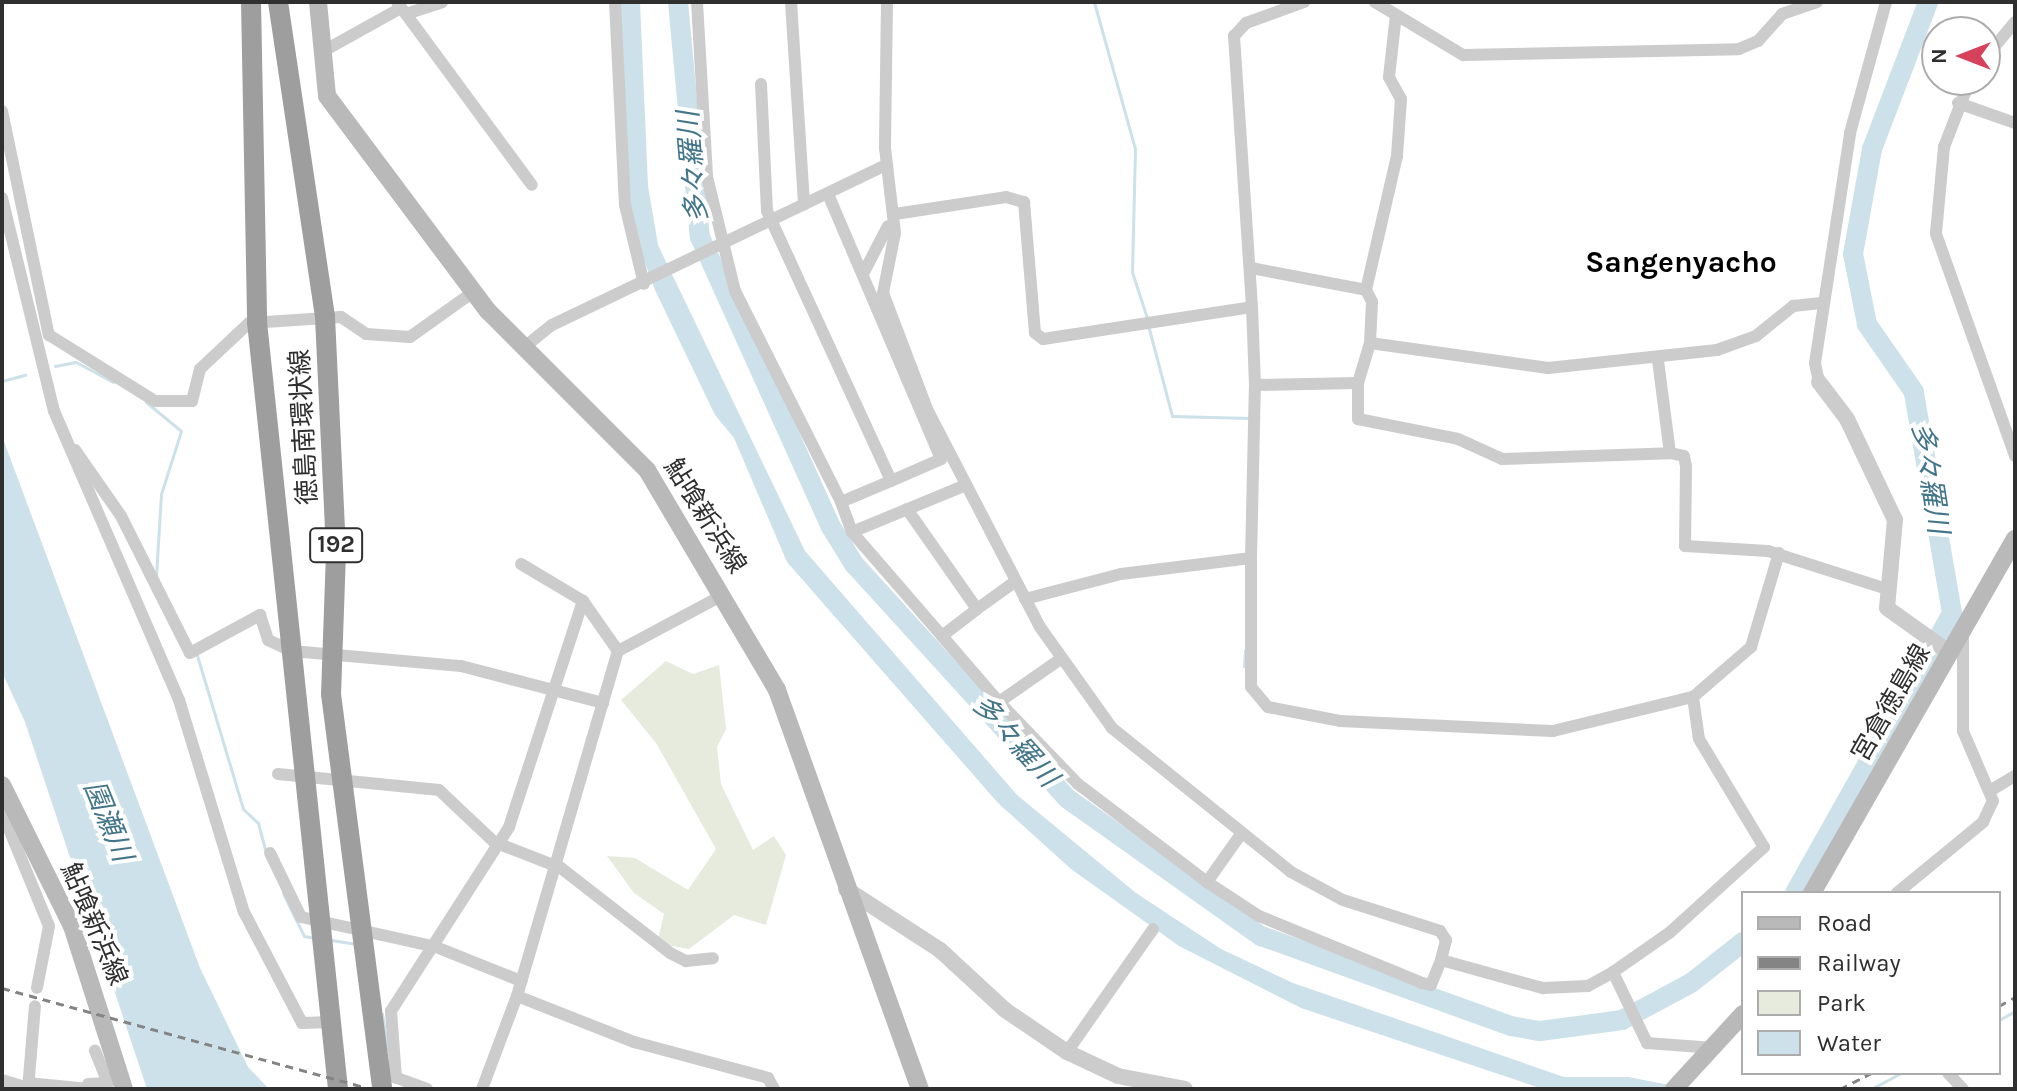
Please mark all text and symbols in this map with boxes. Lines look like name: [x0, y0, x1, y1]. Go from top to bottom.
north arrow: [1921, 16, 2001, 96]
text: N: [1926, 48, 1952, 64]
water label: 多々羅川: [671, 110, 715, 224]
district label: Sangenyacho: [1585, 244, 1777, 280]
street label: 徳島南環状線: [284, 348, 324, 506]
water label: 多々羅川: [1905, 420, 1955, 536]
street label: 鮎喰新浜線: [657, 453, 753, 579]
road number: 192: [308, 525, 364, 565]
street label: 宮倉徳島線: [1845, 639, 1937, 767]
water label: 多々羅川: [965, 688, 1065, 794]
water label: 園瀬川: [77, 776, 139, 866]
street label: 鮎喰新浜線: [54, 858, 134, 990]
legend: [1741, 891, 2001, 1075]
text: Road: [1817, 909, 1872, 937]
text: Railway: [1817, 949, 1901, 977]
text: Park: [1817, 989, 1866, 1017]
text: Water: [1817, 1029, 1881, 1057]

